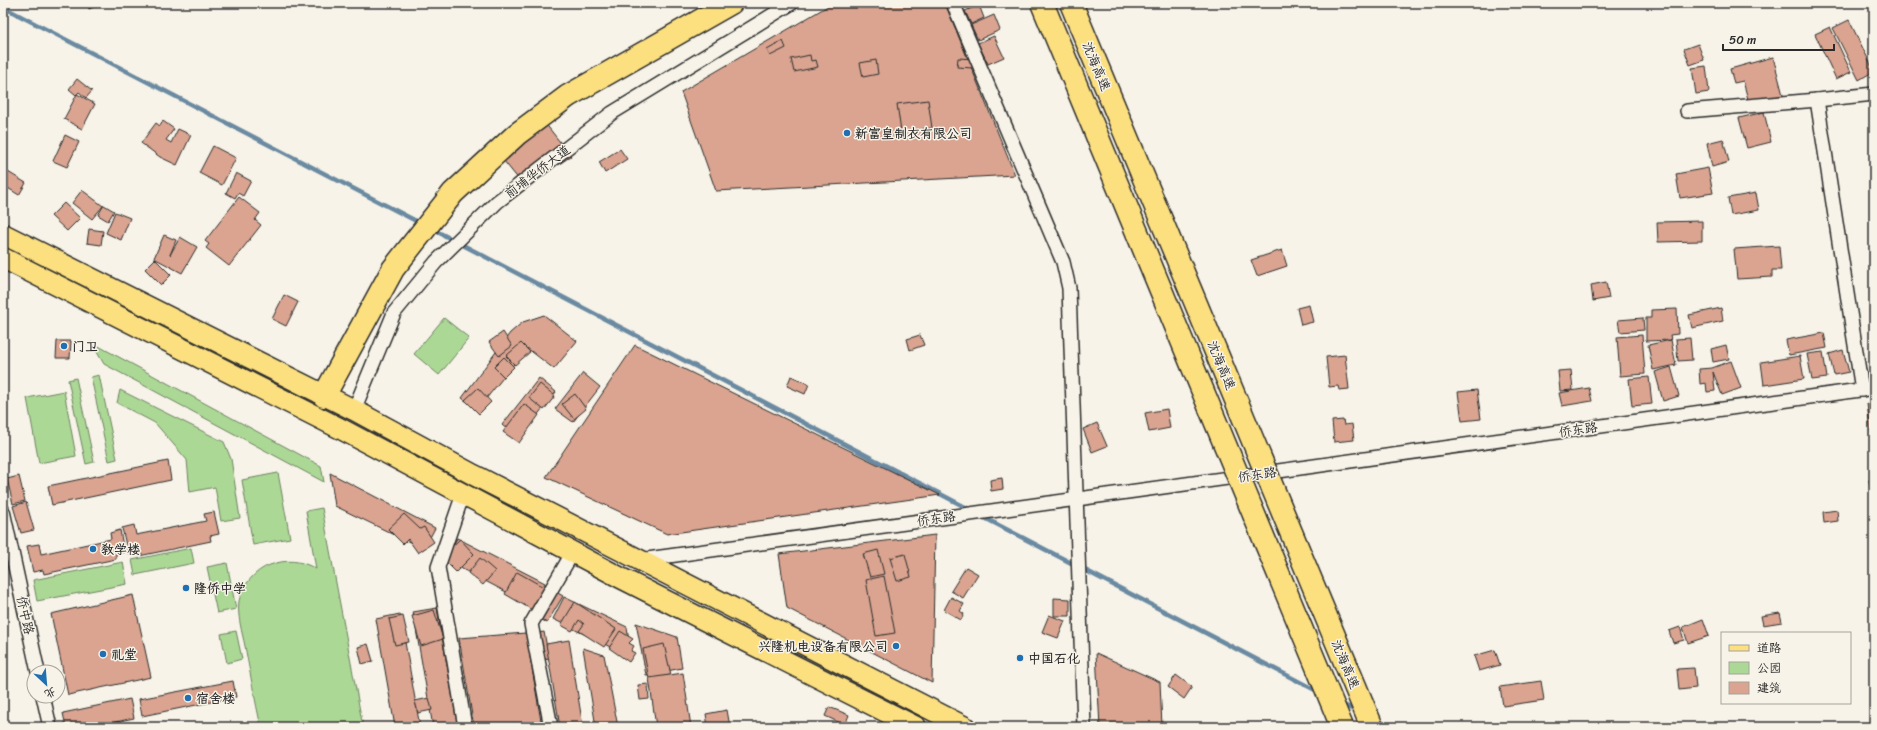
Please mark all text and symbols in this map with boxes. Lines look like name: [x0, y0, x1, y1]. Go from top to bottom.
scale bar: [1723, 26, 1834, 52]
text: 50 m: [1729, 29, 1756, 51]
street label: 沈海高速: [1076, 38, 1117, 95]
place label: 新富皇制衣有限公司: [855, 122, 972, 145]
marker: 新富皇制衣有限公司: [842, 128, 852, 138]
street label: 前埔华侨大道: [499, 139, 575, 204]
place label: 门卫: [72, 335, 98, 358]
street label: 沈海高速: [1201, 337, 1242, 394]
marker: 门卫: [59, 341, 69, 351]
street label: 侨东路: [1557, 415, 1599, 444]
street label: 侨东路: [1236, 460, 1278, 489]
street label: 侨东路: [915, 504, 957, 533]
place label: 教学楼: [101, 538, 140, 561]
marker: 教学楼: [88, 544, 98, 554]
place label: 隆侨中学: [194, 577, 246, 600]
marker: 隆侨中学: [181, 583, 191, 593]
street label: 侨中路: [10, 594, 41, 637]
legend: [1721, 632, 1851, 704]
place label: 兴隆机电设备有限公司: [758, 635, 888, 658]
street label: 沈海高速: [1325, 636, 1366, 693]
text: 道路: [1757, 637, 1781, 659]
marker: 兴隆机电设备有限公司: [891, 641, 901, 651]
place label: 礼堂: [111, 643, 137, 666]
place label: 中国石化: [1028, 647, 1080, 670]
marker: 礼堂: [98, 649, 108, 659]
marker: 中国石化: [1015, 653, 1025, 663]
text: 公园: [1757, 657, 1781, 679]
north arrow: [26, 664, 66, 704]
text: 建筑: [1757, 677, 1781, 699]
text: 北: [41, 682, 59, 703]
place label: 宿舍楼: [196, 687, 235, 710]
marker: 宿舍楼: [183, 693, 193, 703]

